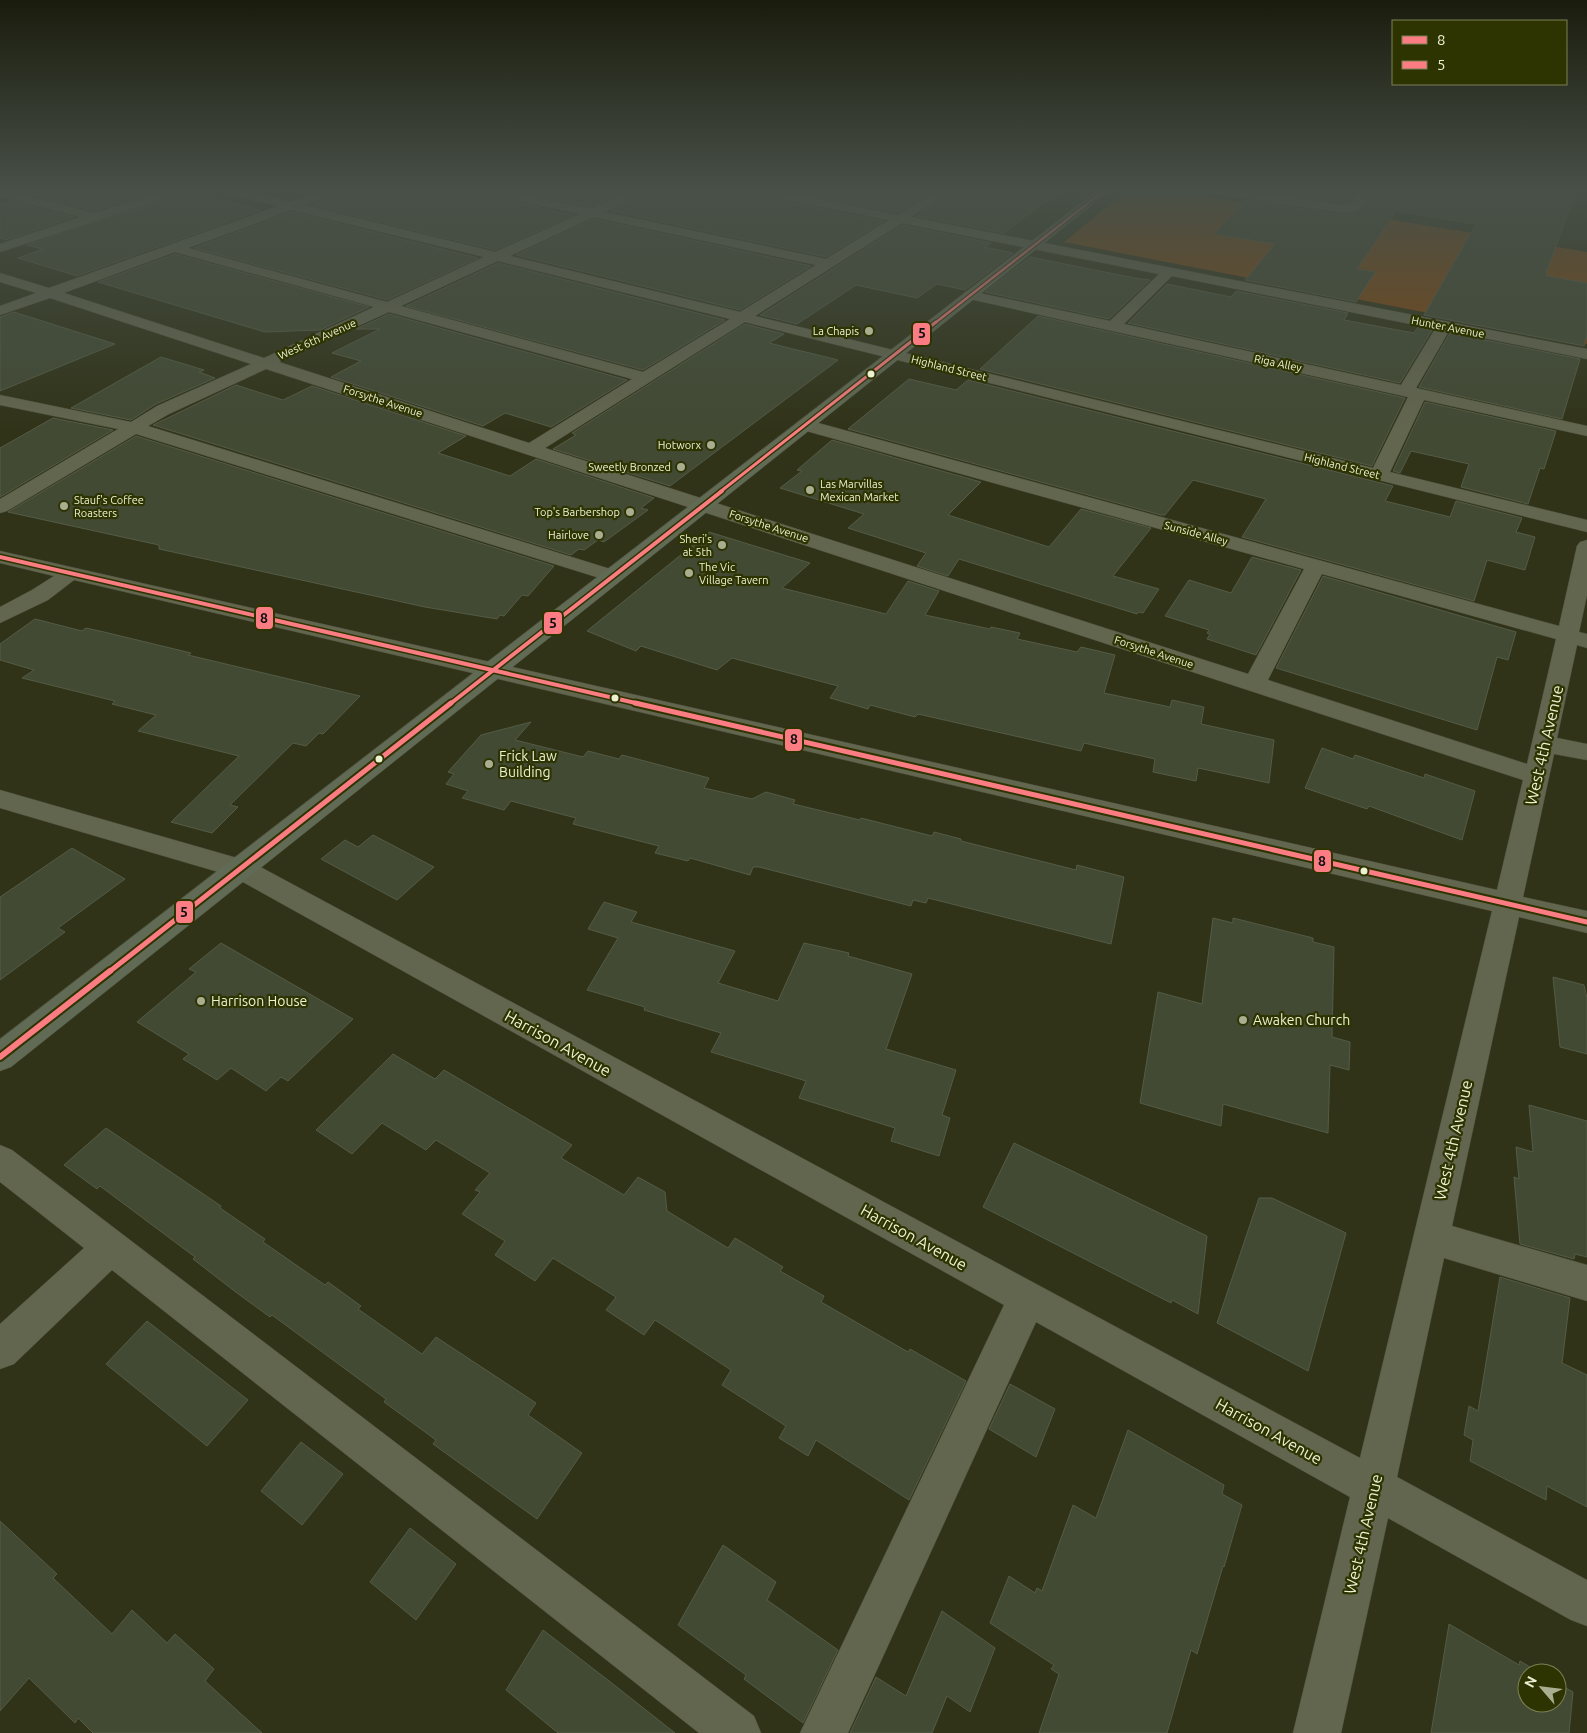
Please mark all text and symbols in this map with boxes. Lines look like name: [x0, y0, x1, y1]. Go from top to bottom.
legend: [1392, 20, 1567, 85]
text: 8: [1437, 31, 1445, 48]
text: 5: [1437, 56, 1445, 73]
street label: Hunter Avenue: [1410, 314, 1486, 340]
street label: West 6th Avenue: [276, 316, 358, 362]
line badge: 5: [912, 322, 931, 346]
place label: La Chapis: [813, 325, 859, 337]
marker: La Chapis: [863, 325, 875, 337]
text: 5: [918, 325, 926, 341]
street label: Riga Alley: [1253, 352, 1304, 374]
street label: Highland Street: [910, 353, 989, 383]
unlabelled marker: [866, 369, 876, 379]
street label: Forsythe Avenue: [342, 383, 424, 419]
place label: Hotworx: [658, 439, 701, 451]
marker: Hotworx: [705, 439, 717, 451]
street label: Highland Street: [1303, 451, 1382, 481]
place label: Sweetly Bronzed: [588, 461, 671, 473]
marker: Sweetly Bronzed: [675, 461, 687, 473]
place label: Las Marvillas Mexican Market: [820, 478, 899, 503]
marker: Las Marvillas Mexican Market: [804, 484, 816, 496]
place label: Stauf's Coffee Roasters: [74, 494, 144, 519]
marker: Stauf's Coffee Roasters: [58, 500, 70, 512]
place label: Top's Barbershop: [534, 506, 620, 518]
marker: Top's Barbershop: [624, 506, 636, 518]
street label: Forsythe Avenue: [728, 508, 810, 544]
street label: Sunside Alley: [1163, 519, 1230, 547]
place label: Hairlove: [548, 529, 589, 541]
marker: Hairlove: [593, 529, 605, 541]
place label: Sheri's at 5th: [680, 533, 712, 558]
marker: Sheri's at 5th: [716, 539, 728, 551]
place label: The Vic Village Tavern: [699, 561, 769, 586]
marker: The Vic Village Tavern: [683, 567, 695, 579]
line badge: 8: [255, 606, 274, 630]
text: 8: [260, 610, 268, 626]
line badge: 5: [543, 611, 563, 635]
text: 5: [549, 615, 557, 631]
street label: Forsythe Avenue: [1113, 634, 1195, 670]
street label: West 4th Avenue: [1521, 683, 1567, 807]
unlabelled marker: [610, 693, 620, 703]
line badge: 8: [784, 728, 803, 752]
text: 8: [790, 731, 798, 747]
place label: Frick Law Building: [499, 748, 557, 780]
unlabelled marker: [374, 754, 384, 764]
marker: Frick Law Building: [483, 758, 495, 770]
line badge: 8: [1313, 849, 1332, 873]
text: 8: [1318, 853, 1326, 869]
unlabelled marker: [1359, 866, 1369, 876]
line badge: 5: [175, 900, 194, 924]
text: 5: [180, 904, 188, 920]
place label: Harrison House: [211, 993, 307, 1009]
marker: Harrison House: [195, 995, 207, 1007]
street label: Harrison Avenue: [502, 1006, 614, 1080]
place label: Awaken Church: [1253, 1012, 1350, 1028]
marker: Awaken Church: [1237, 1014, 1249, 1026]
street label: West 4th Avenue: [1430, 1078, 1476, 1202]
street label: Harrison Avenue: [858, 1200, 970, 1274]
street label: Harrison Avenue: [1213, 1394, 1325, 1468]
street label: West 4th Avenue: [1340, 1472, 1386, 1596]
north arrow: [1517, 1663, 1567, 1713]
text: N: [1521, 1674, 1540, 1690]

